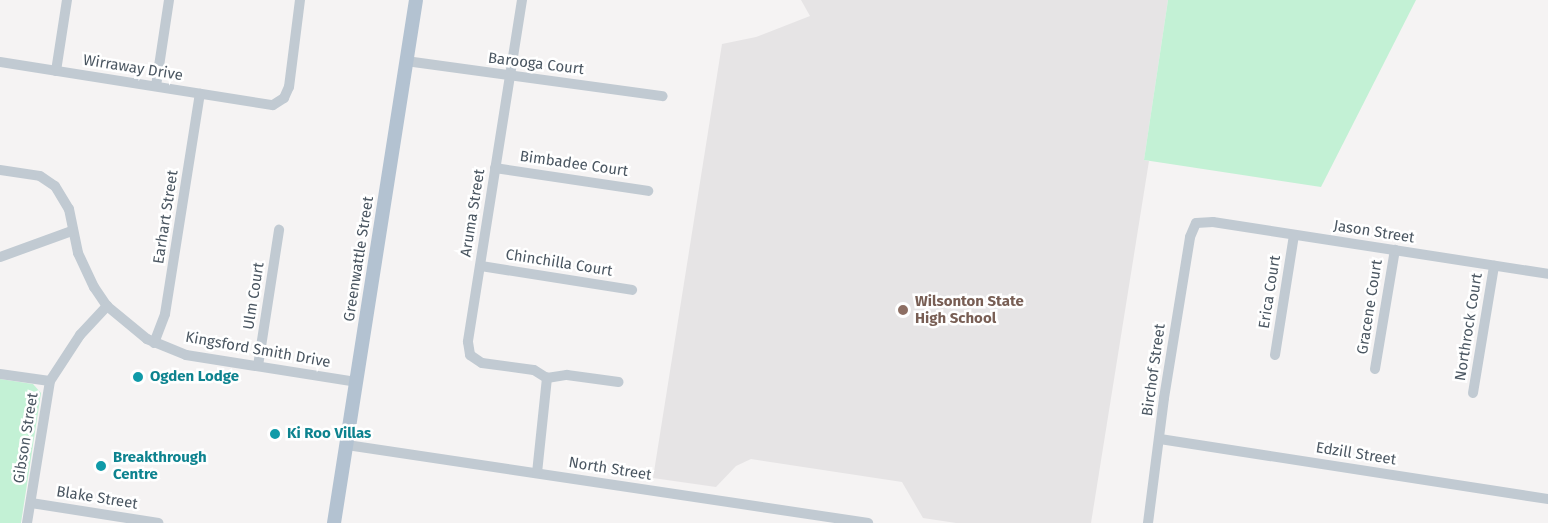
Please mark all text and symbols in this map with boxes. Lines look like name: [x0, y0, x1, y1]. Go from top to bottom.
street label: Barooga Court: [487, 49, 585, 79]
street label: Wirraway Drive: [82, 51, 184, 85]
street label: Bimbadee Court: [519, 147, 629, 181]
street label: Aruma Street: [457, 168, 489, 258]
street label: Earhart Street: [150, 169, 182, 265]
street label: Greenwattle Street: [340, 195, 378, 323]
street label: Jason Street: [1332, 217, 1416, 247]
street label: Chinchilla Court: [504, 246, 614, 280]
street label: Erica Court: [1255, 254, 1285, 330]
street label: Gracene Court: [1354, 258, 1386, 356]
street label: Ulm Court: [240, 261, 268, 331]
street label: Northrock Court: [1452, 272, 1486, 382]
place label: Wilsonton State High School: [915, 292, 1024, 327]
marker: Wilsonton State High School: [896, 303, 910, 317]
street label: Birchof Street: [1139, 323, 1169, 417]
street label: Kingsford Smith Drive: [184, 328, 332, 372]
place label: Ogden Lodge: [150, 368, 239, 386]
marker: Ogden Lodge: [131, 370, 145, 384]
street label: Gibson Street: [10, 391, 42, 485]
place label: Ki Roo Villas: [287, 425, 371, 443]
marker: Ki Roo Villas: [268, 427, 282, 441]
street label: Edzill Street: [1315, 439, 1397, 469]
place label: Breakthrough Centre: [113, 448, 207, 483]
street label: North Street: [567, 454, 653, 484]
marker: Breakthrough Centre: [94, 459, 108, 473]
street label: Blake Street: [55, 483, 139, 513]

